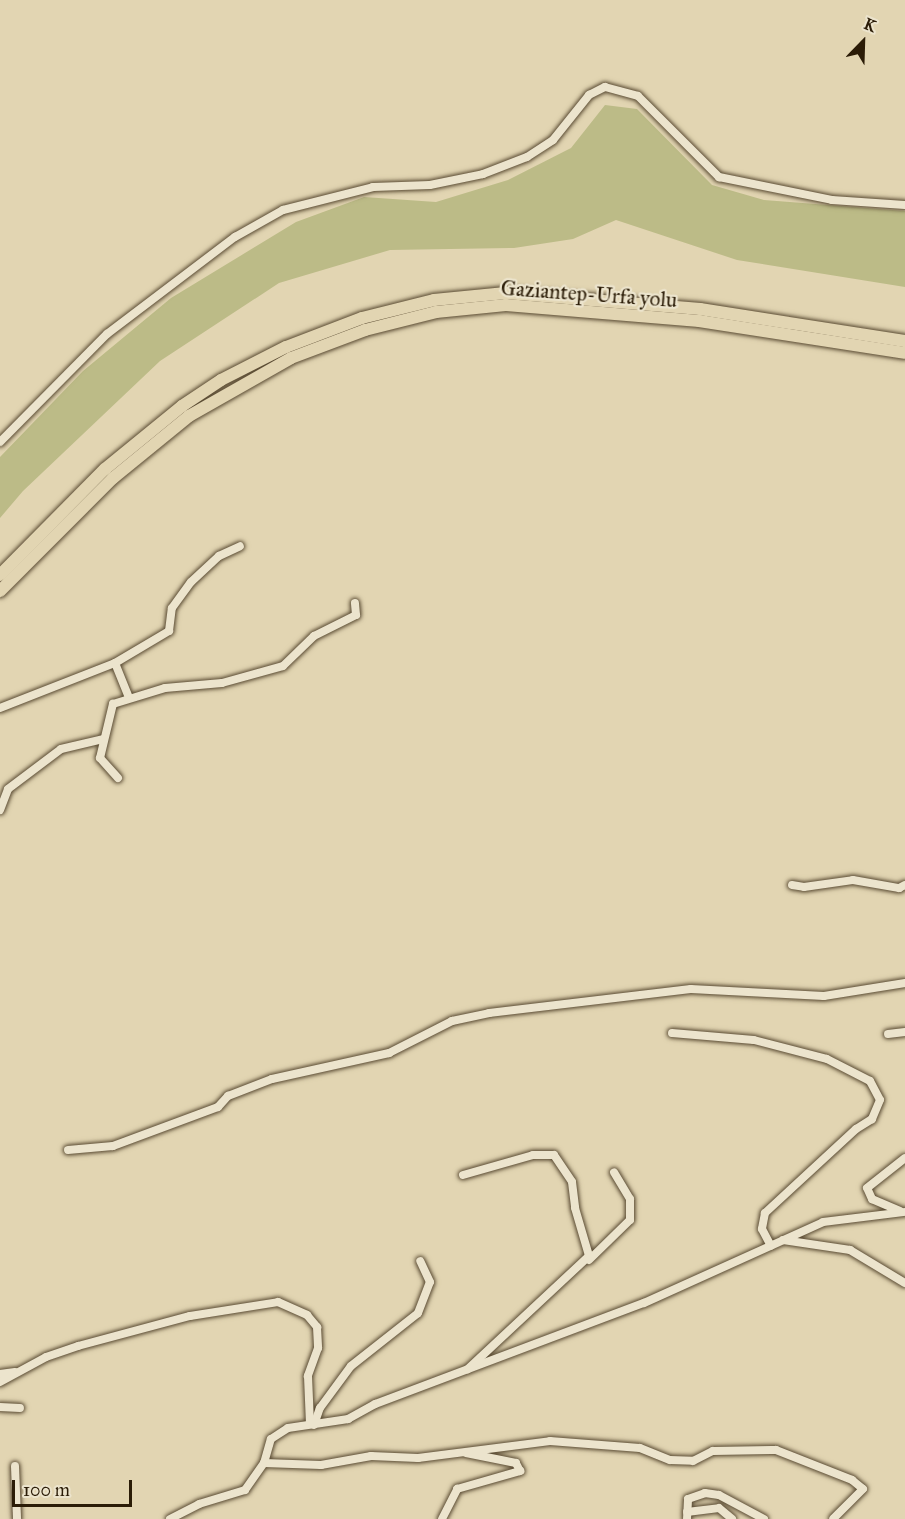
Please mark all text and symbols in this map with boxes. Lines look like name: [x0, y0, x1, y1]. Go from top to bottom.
north arrow: [833, 12, 893, 72]
text: K: [861, 14, 879, 36]
street label: Gaziantep-Urfa yolu: [500, 275, 678, 313]
scale bar: [15, 1468, 135, 1506]
text: 100 m: [23, 1479, 70, 1501]

